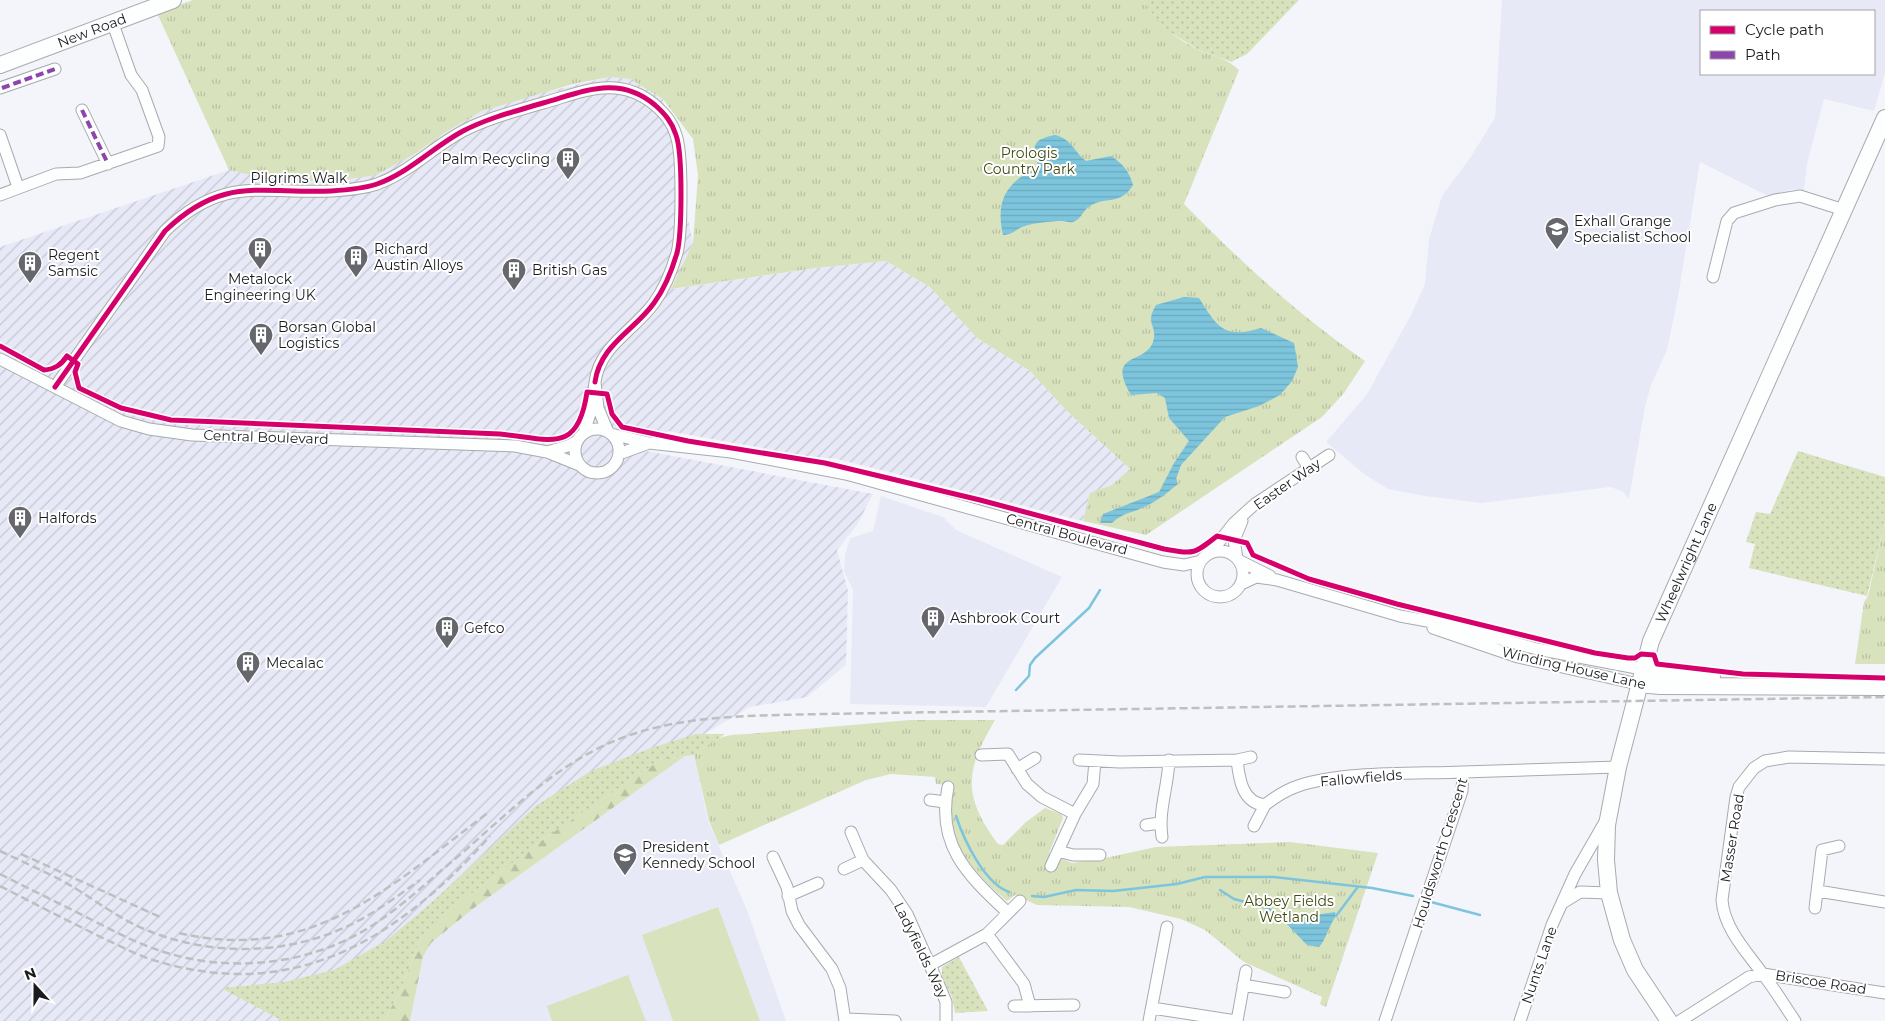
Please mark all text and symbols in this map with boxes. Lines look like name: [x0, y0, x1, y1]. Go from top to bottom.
street label: New Road: [55, 9, 129, 52]
legend: [1700, 10, 1875, 75]
text: Cycle path: [1745, 20, 1824, 39]
text: Path: [1745, 45, 1781, 64]
park label: Prologis Country Park: [983, 144, 1075, 178]
building icon: Palm Recycling: [555, 146, 581, 180]
place label: Palm Recycling: [441, 150, 550, 168]
street label: Pilgrims Walk: [251, 169, 348, 187]
place label: Exhall Grange Specialist School: [1574, 212, 1691, 246]
school or university icon: Exhall Grange Specialist School: [1544, 216, 1570, 250]
building icon: Metalock Engineering UK: [247, 236, 273, 270]
place label: Richard Austin Alloys: [374, 240, 463, 274]
building icon: Richard Austin Alloys: [343, 244, 369, 278]
place label: Regent Samsic: [48, 246, 100, 280]
building icon: Regent Samsic: [17, 250, 43, 284]
building icon: British Gas: [501, 257, 527, 291]
place label: British Gas: [532, 261, 607, 279]
place label: Metalock Engineering UK: [204, 270, 316, 304]
place label: Borsan Global Logistics: [278, 318, 376, 352]
building icon: Borsan Global Logistics: [248, 322, 274, 356]
street label: Central Boulevard: [203, 426, 329, 448]
street label: Easter Way: [1250, 454, 1324, 514]
street label: Wheelwright Lane: [1651, 500, 1721, 626]
building icon: Halfords: [7, 505, 33, 539]
place label: Halfords: [38, 509, 97, 527]
street label: Central Boulevard: [1004, 509, 1130, 559]
building icon: Ashbrook Court: [920, 605, 946, 639]
place label: Ashbrook Court: [950, 609, 1060, 627]
building icon: Gefco: [434, 615, 460, 649]
place label: Gefco: [464, 619, 505, 637]
street label: Winding House Lane: [1500, 643, 1648, 693]
building icon: Mecalac: [235, 650, 261, 684]
place label: Mecalac: [266, 654, 324, 672]
street label: Fallowfields: [1319, 765, 1403, 791]
street label: Houldsworth Crescent: [1408, 775, 1472, 931]
street label: Masser Road: [1716, 792, 1748, 884]
place label: President Kennedy School: [642, 838, 755, 872]
school or university icon: President Kennedy School: [612, 842, 638, 876]
park label: Abbey Fields Wetland: [1244, 892, 1334, 926]
street label: Ladyfields Way: [890, 899, 952, 1001]
street label: Nunts Lane: [1517, 924, 1561, 1006]
north arrow: [10, 961, 60, 1011]
text: N: [22, 963, 39, 984]
street label: Briscoe Road: [1774, 966, 1868, 998]

